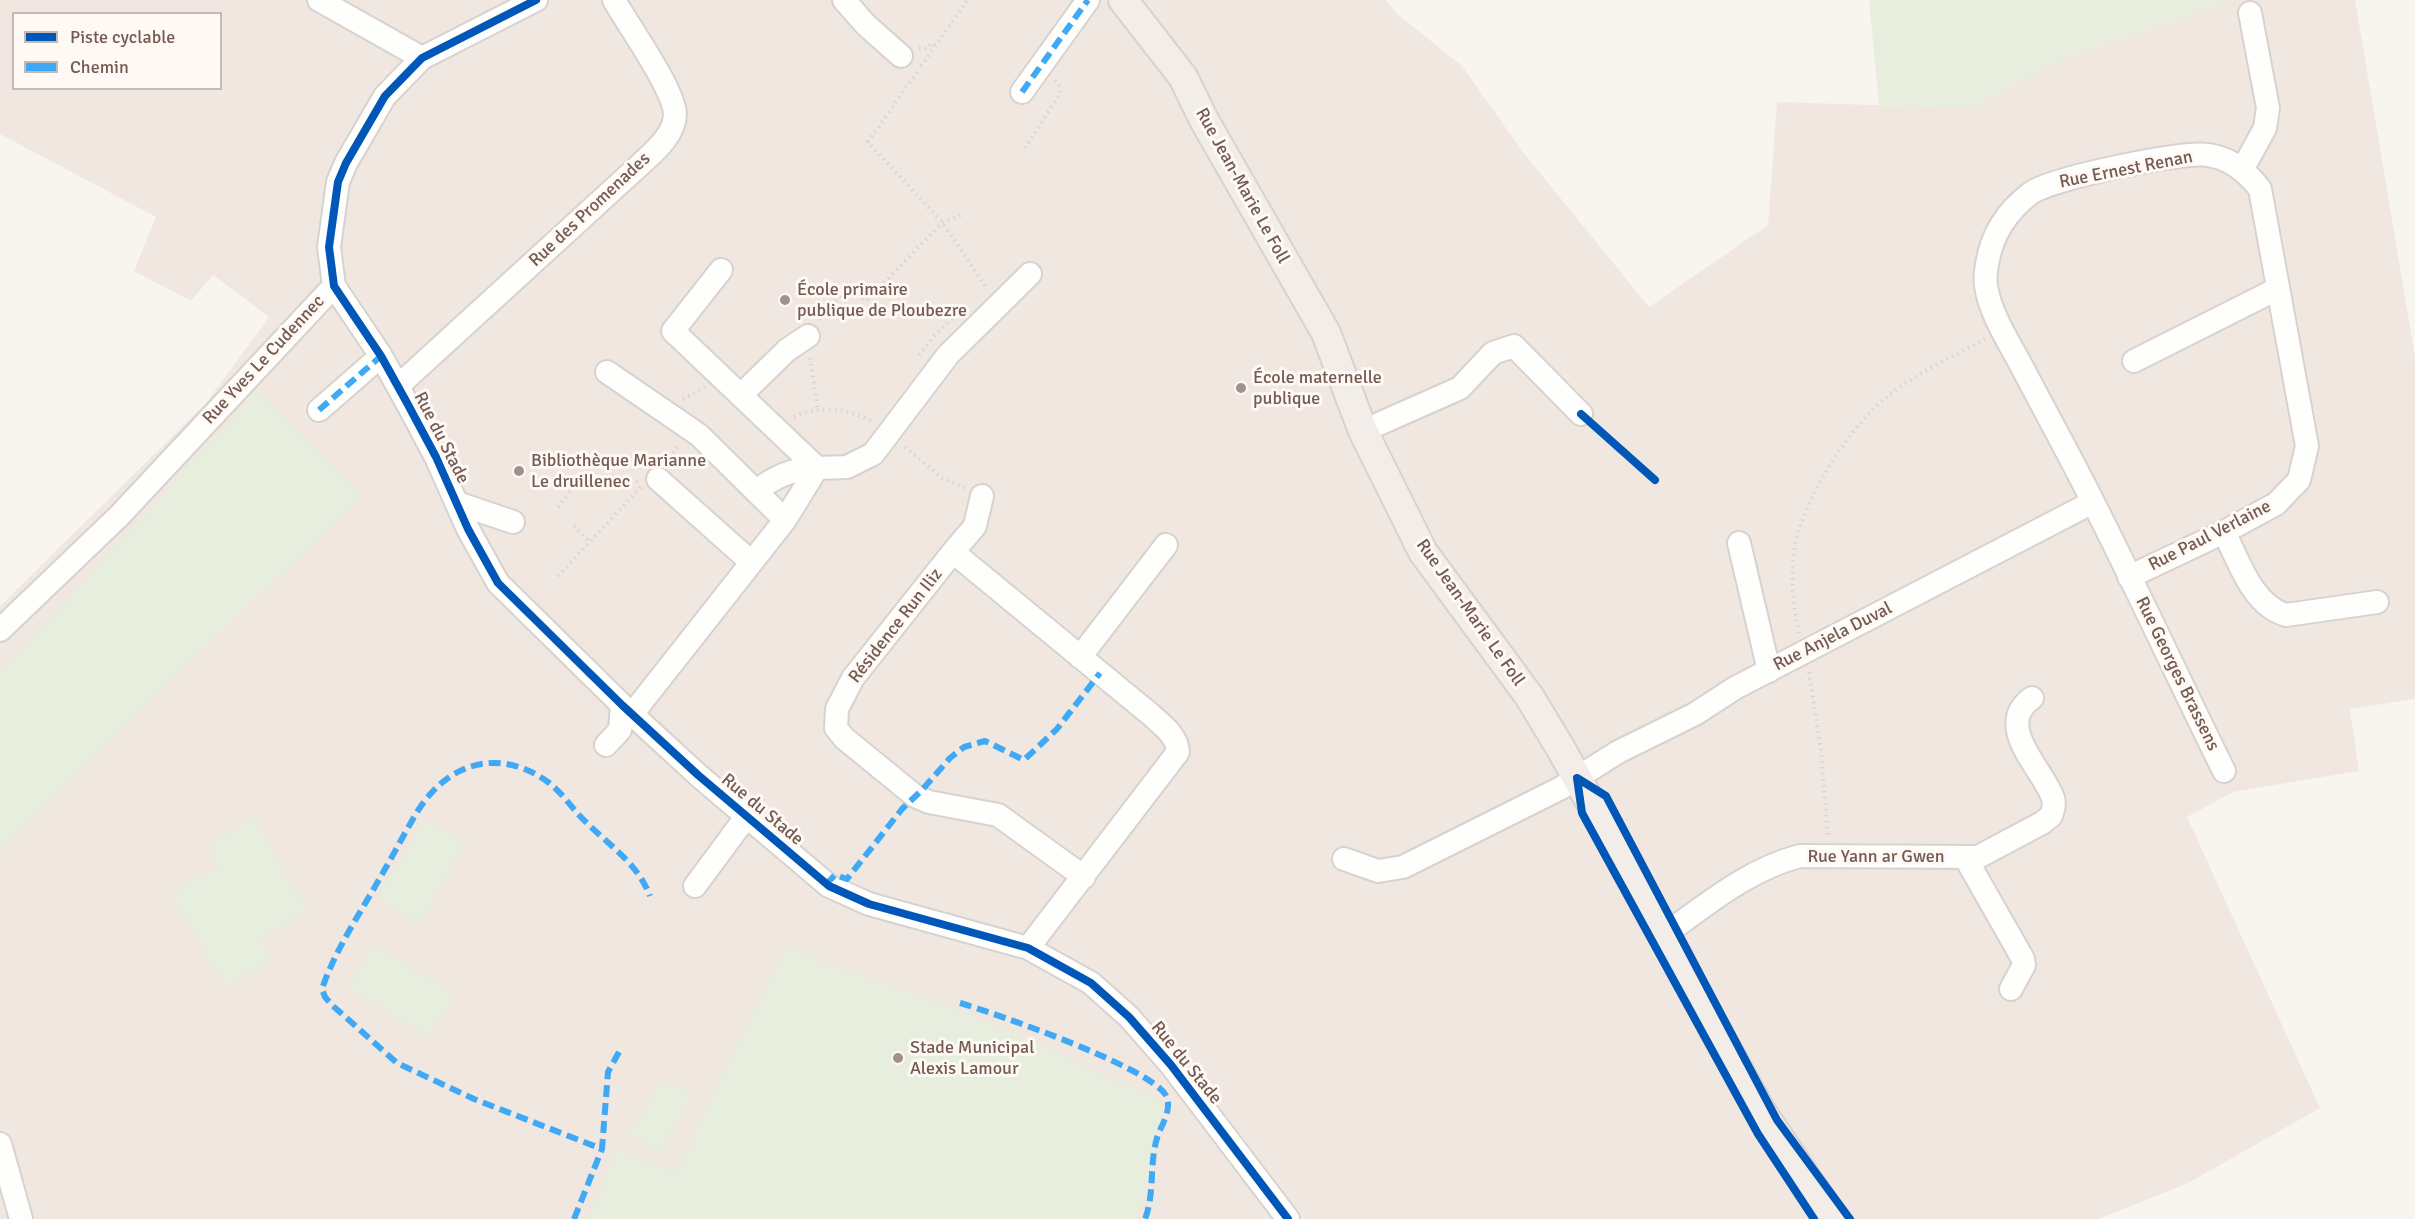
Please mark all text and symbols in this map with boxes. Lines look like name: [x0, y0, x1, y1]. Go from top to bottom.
legend: [12, 12, 222, 90]
text: Piste cyclable: [70, 26, 175, 48]
text: Chemin: [70, 56, 129, 78]
street label: Rue Jean-Marie Le Foll: [1190, 104, 1294, 268]
street label: Rue Ernest Renan: [2058, 146, 2194, 194]
street label: Rue des Promenades: [525, 148, 655, 272]
place label: École primaire publique de Ploubezre: [797, 279, 967, 322]
street label: Rue Yves Le Cudennec: [199, 291, 329, 429]
marker: École primaire publique de Ploubezre: [778, 293, 792, 307]
place label: École maternelle publique: [1253, 367, 1382, 410]
marker: École maternelle publique: [1234, 381, 1248, 395]
street label: Rue du Stade: [409, 388, 473, 488]
place label: Bibliothèque Marianne Le druillenec: [531, 450, 706, 492]
marker: Bibliothèque Marianne Le druillenec: [512, 464, 526, 478]
street label: Rue Paul Verlaine: [2145, 496, 2275, 576]
street label: Rue Jean-Marie Le Foll: [1411, 535, 1529, 691]
street label: Résidence Run Iliz: [845, 564, 947, 688]
street label: Rue Georges Brassens: [2130, 593, 2224, 755]
street label: Rue Anjela Duval: [1770, 598, 1896, 676]
street label: Rue du Stade: [717, 769, 807, 851]
street label: Rue Yann ar Gwen: [1807, 846, 1945, 868]
street label: Rue du Stade: [1146, 1017, 1226, 1109]
place label: Stade Municipal Alexis Lamour: [910, 1037, 1034, 1080]
marker: Stade Municipal Alexis Lamour: [891, 1051, 905, 1065]

